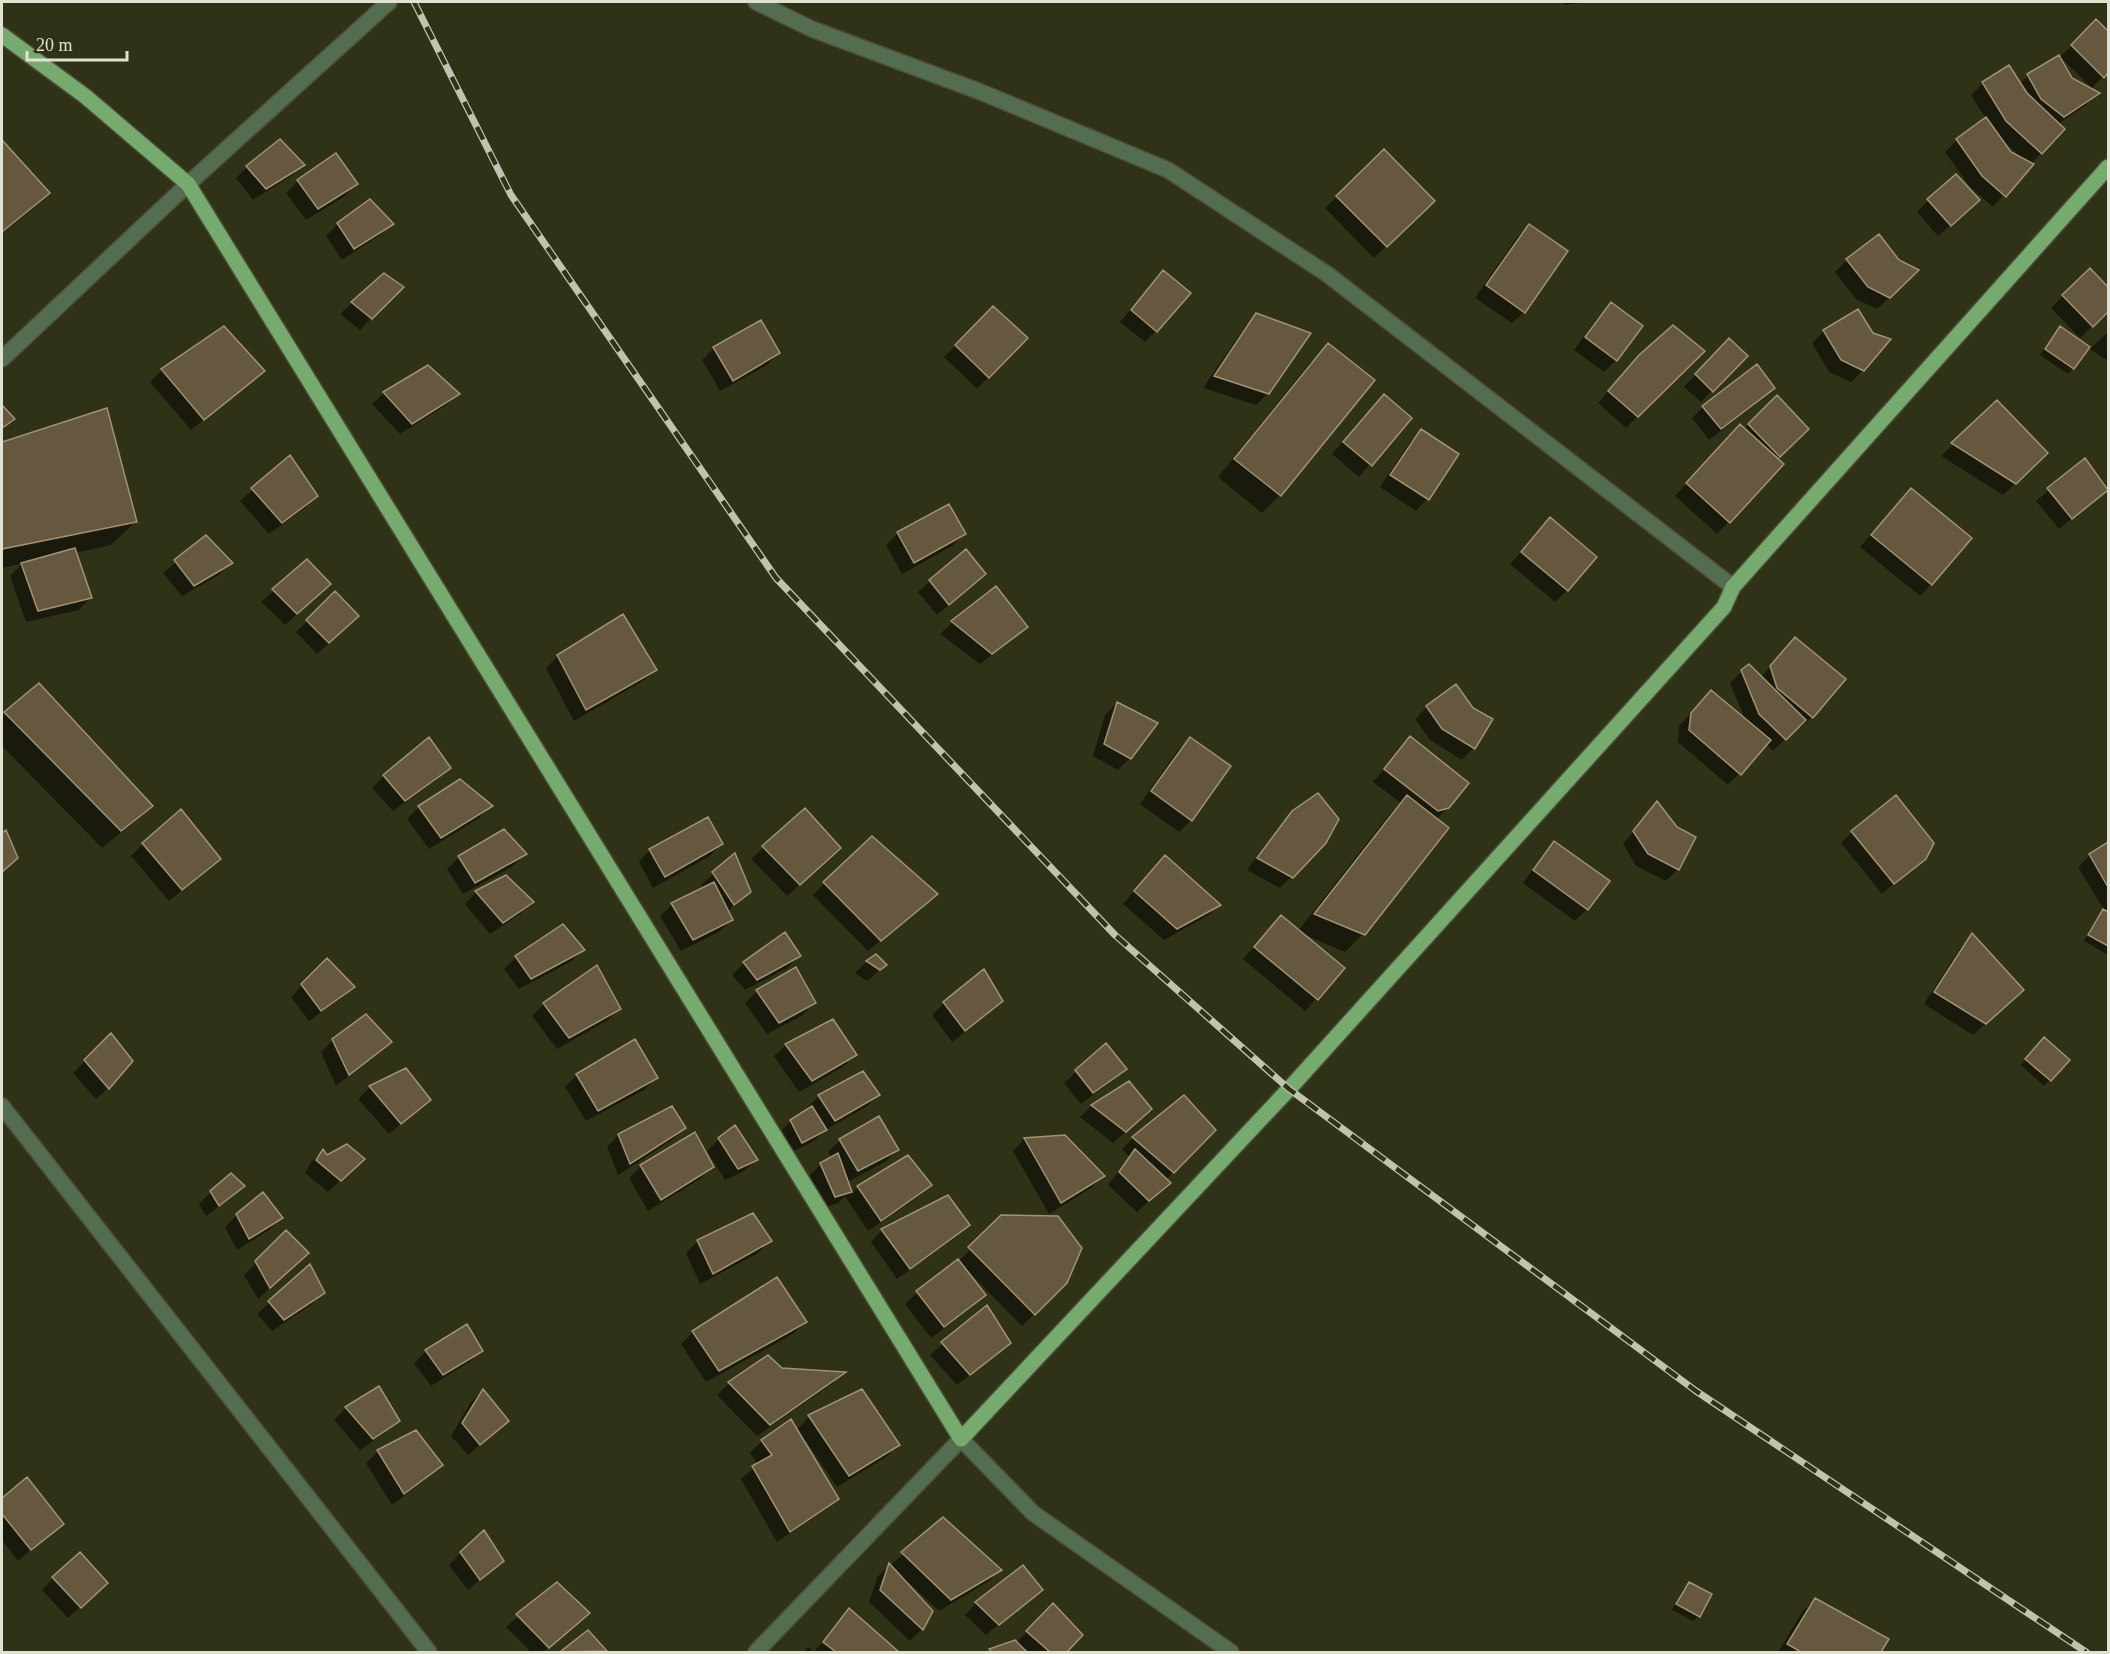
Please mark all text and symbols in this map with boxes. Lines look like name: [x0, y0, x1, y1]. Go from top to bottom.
scale bar: [27, 24, 128, 62]
text: 20 m: [36, 35, 73, 55]

